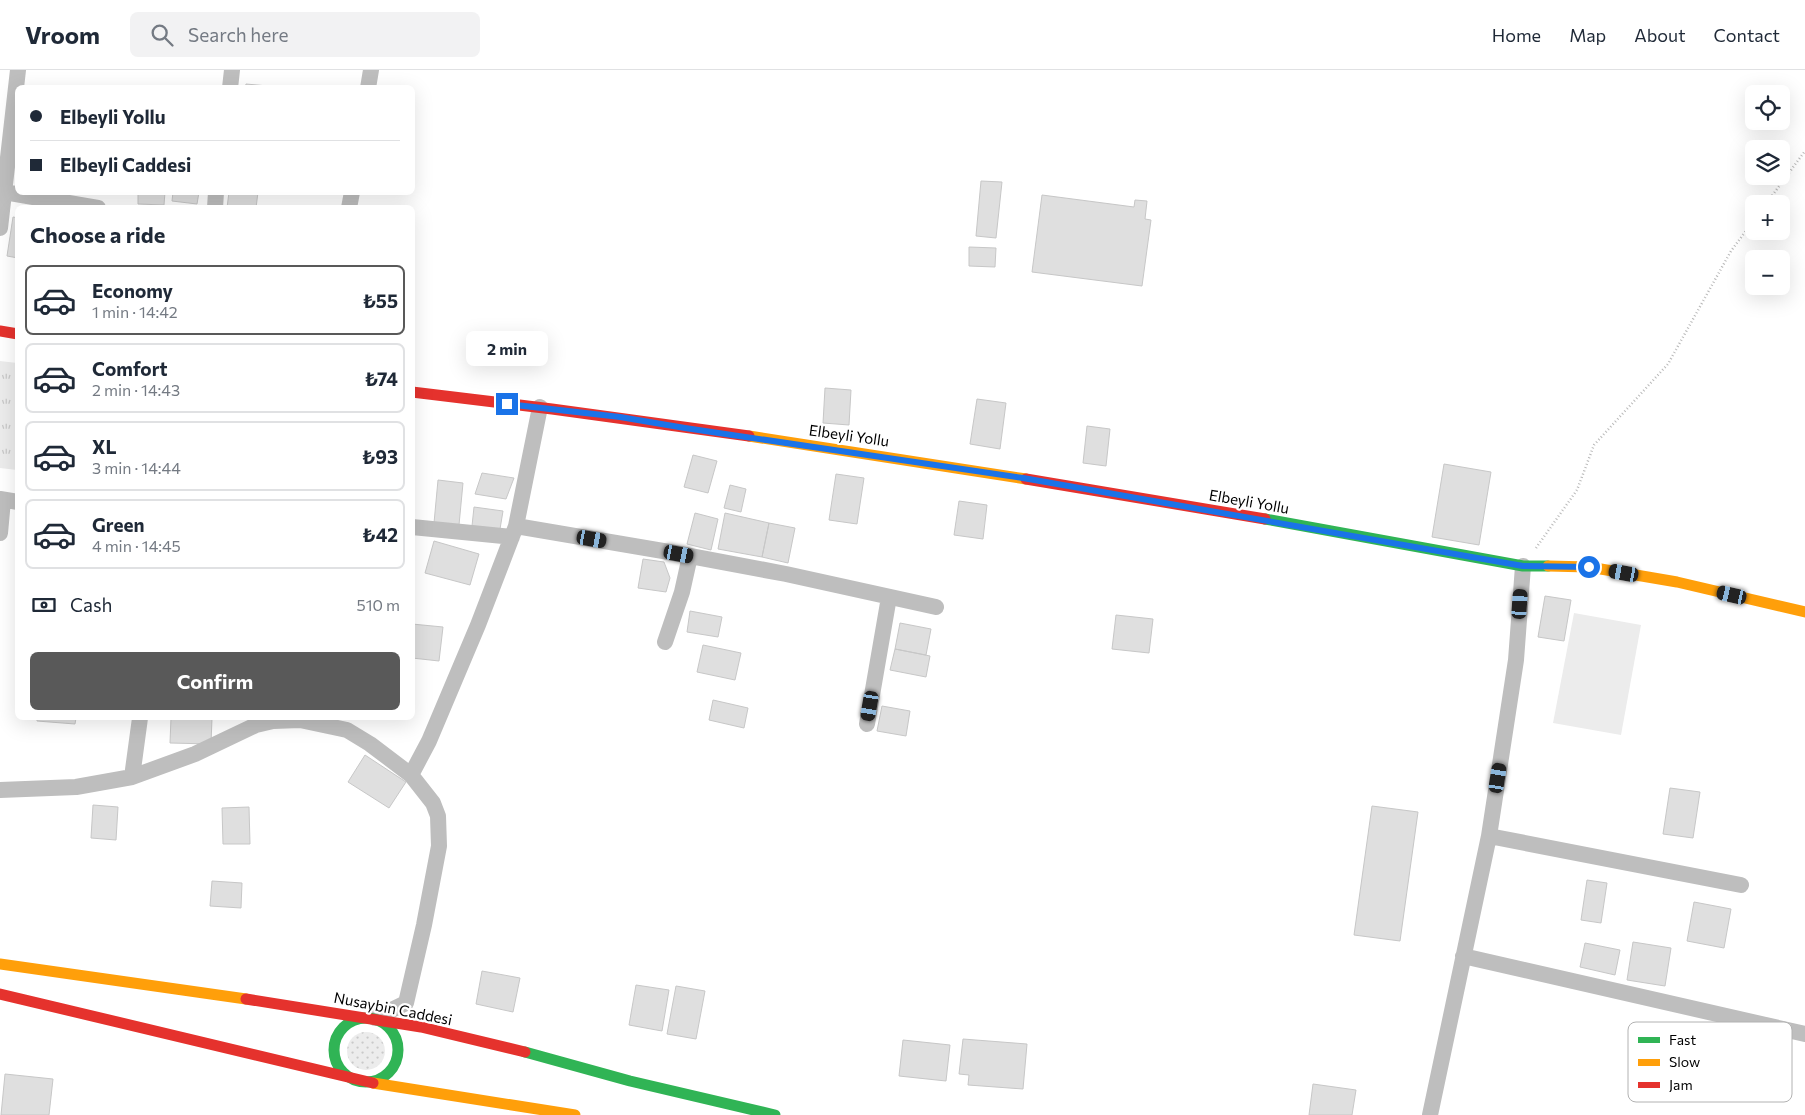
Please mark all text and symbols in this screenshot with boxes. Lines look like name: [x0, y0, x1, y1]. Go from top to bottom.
search box: [130, 12, 480, 57]
text: Vroom: [25, 20, 100, 49]
icon: search: [148, 21, 176, 49]
text: Search here: [188, 23, 289, 46]
text: Home: [1492, 24, 1541, 46]
text: Map: [1569, 24, 1606, 46]
text: About: [1634, 24, 1686, 46]
text: Contact: [1714, 24, 1780, 46]
map controls: [1745, 85, 1790, 295]
button: locate: [1745, 85, 1790, 130]
text: Elbeyli Yollu: [60, 105, 166, 128]
button: layers: [1745, 140, 1790, 185]
text: Elbeyli Caddesi: [60, 153, 191, 176]
button: +: [1745, 195, 1790, 240]
text: Choose a ride: [30, 221, 165, 248]
button: −: [1745, 250, 1790, 295]
icon: car: [32, 278, 77, 323]
text: Economy: [92, 279, 173, 302]
text: ₺55: [362, 289, 398, 312]
text: 1 min · 14:42: [92, 302, 178, 321]
callout: 2 min: [466, 332, 548, 366]
text: 2 min: [487, 339, 527, 358]
icon: car: [32, 356, 77, 401]
text: Comfort: [92, 357, 168, 380]
text: ₺74: [364, 367, 398, 390]
text: 2 min · 14:43: [92, 380, 180, 399]
route end: [496, 393, 518, 415]
street label: Elbeyli Yollu: [808, 420, 890, 450]
icon: car: [32, 434, 77, 479]
text: XL: [92, 435, 117, 458]
text: ₺93: [362, 445, 398, 468]
text: 3 min · 14:44: [92, 458, 181, 477]
street label: Elbeyli Yollu: [1208, 485, 1291, 517]
icon: car: [32, 512, 77, 557]
text: Green: [92, 513, 144, 536]
text: ₺42: [362, 523, 398, 546]
car: [575, 529, 608, 549]
text: 4 min · 14:45: [92, 536, 181, 555]
car: [662, 544, 695, 564]
route start: [1578, 556, 1600, 578]
car: [1607, 563, 1640, 583]
car: [1715, 584, 1748, 606]
car: [1511, 589, 1528, 619]
icon: cash: [30, 591, 58, 619]
text: Cash: [70, 593, 112, 616]
text: 510 m: [357, 595, 400, 614]
button: Confirm: [30, 652, 400, 710]
car: [860, 690, 879, 722]
car: [1488, 762, 1507, 794]
street label: Nusaybin Caddesi: [332, 988, 454, 1028]
legend: [1628, 1022, 1792, 1102]
text: Fast: [1669, 1031, 1696, 1048]
text: Slow: [1669, 1053, 1700, 1070]
text: Jam: [1669, 1076, 1693, 1093]

